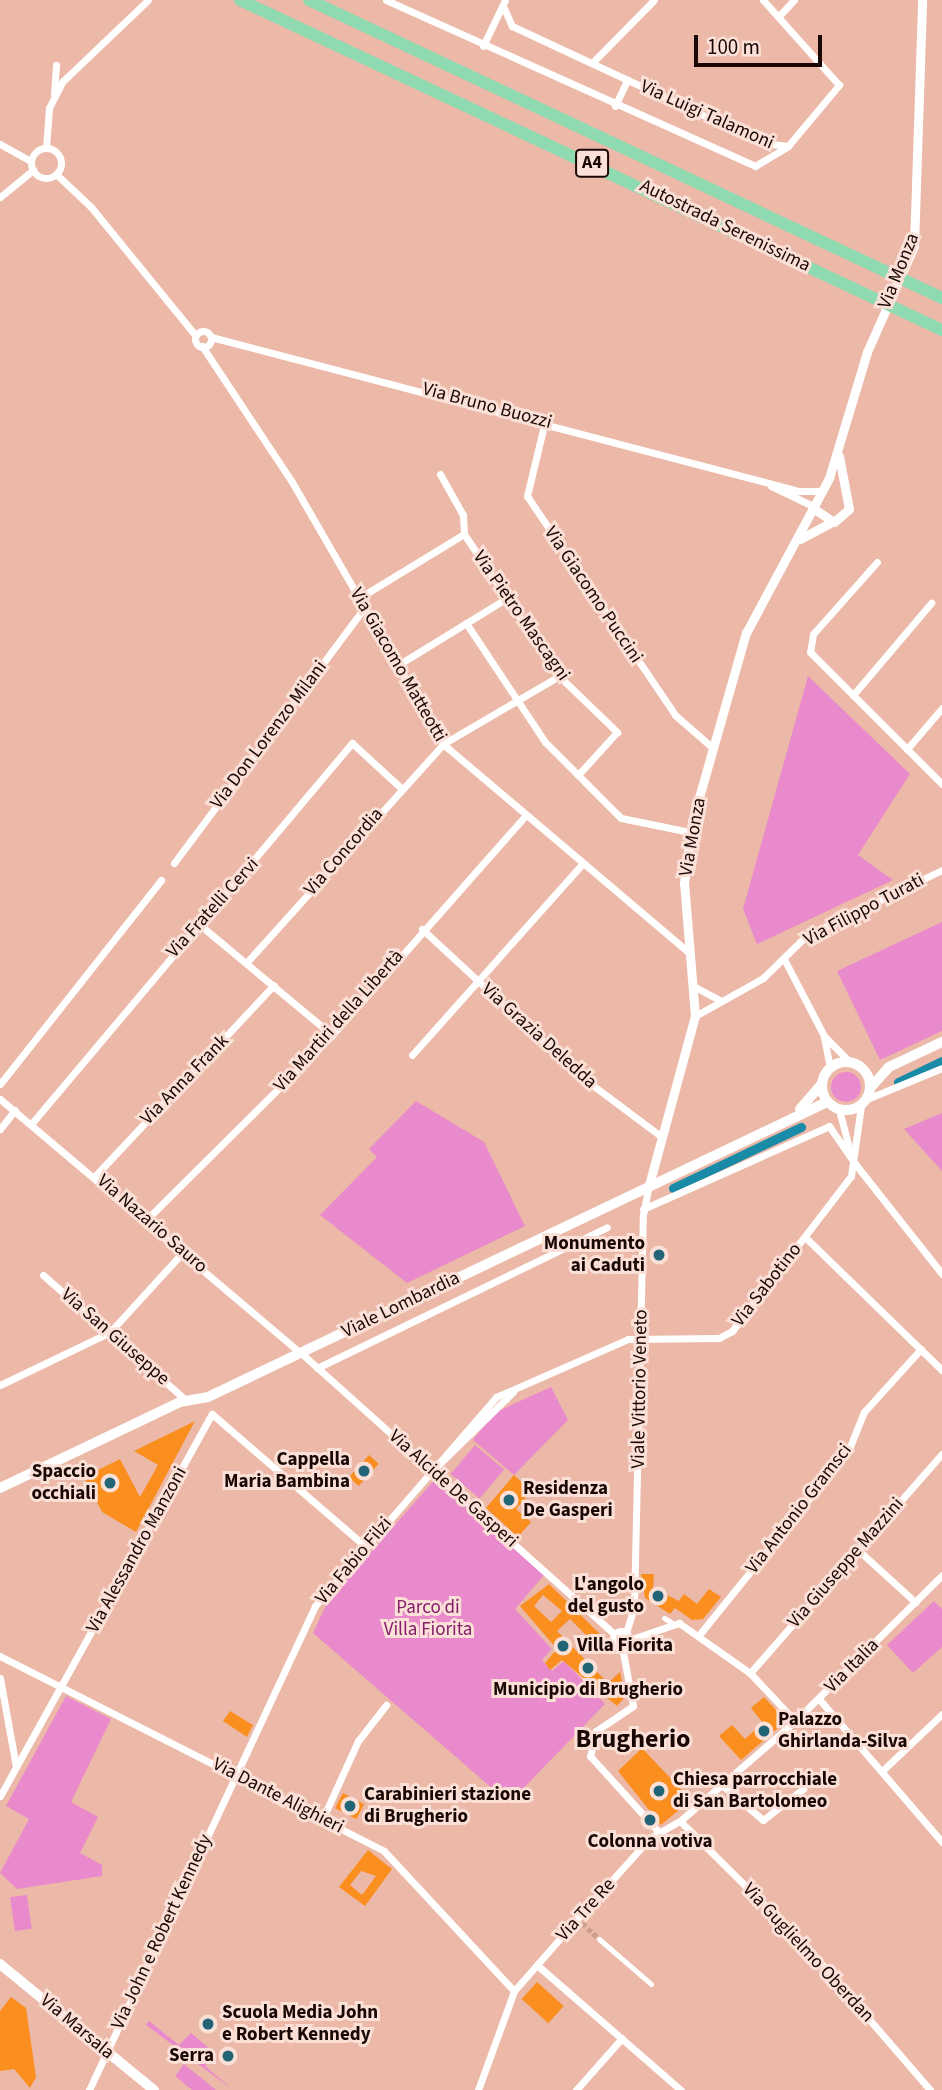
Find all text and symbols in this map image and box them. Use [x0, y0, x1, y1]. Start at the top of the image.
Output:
scale bar [697, 21, 825, 65]
text: 100 m [707, 32, 760, 62]
street label: Via Luigi Talamoni [637, 75, 777, 155]
road number: A4 [574, 148, 610, 178]
street label: Autostrada Serenissima [636, 175, 814, 277]
street label: Via Monza [874, 230, 924, 312]
street label: Via Bruno Buozzi [420, 378, 554, 434]
street label: Via Giacomo Puccini [539, 522, 647, 668]
street label: Via Pietro Mascagni [468, 547, 574, 685]
street label: Via Giacomo Matteotti [345, 584, 451, 746]
street label: Via Don Lorenzo Milani [206, 656, 332, 814]
street label: Via Monza [675, 796, 711, 878]
street label: Via Concordia [300, 803, 388, 901]
street label: Via Fratelli Cervi [162, 853, 264, 963]
street label: Via Filippo Turati [800, 869, 928, 951]
street label: Via Martiri della Libertà [269, 945, 409, 1097]
street label: Via Grazia Deledda [477, 978, 601, 1094]
street label: Via Anna Frank [136, 1030, 234, 1130]
street label: Via Nazario Sauro [92, 1170, 212, 1278]
place label: Monumento ai Caduti [544, 1233, 645, 1277]
street label: Via Sabotino [727, 1239, 807, 1331]
marker: Monumento ai Caduti [651, 1247, 667, 1263]
street label: Viale Lombardia [338, 1267, 464, 1343]
street label: Via San Giuseppe [56, 1284, 174, 1390]
street label: Viale Vittorio Veneto [627, 1309, 653, 1469]
street label: Via Alcide De Gasperi [384, 1425, 522, 1553]
street label: Via Antonio Gramsci [741, 1439, 857, 1579]
place label: Cappella Maria Bambina [224, 1449, 350, 1493]
place label: Spaccio occhiali [31, 1461, 96, 1505]
street label: Via Alessandro Manzoni [82, 1463, 192, 1637]
marker: Cappella Maria Bambina [356, 1463, 372, 1479]
marker: Spaccio occhiali [102, 1475, 118, 1491]
place label: Residenza De Gasperi [523, 1478, 613, 1522]
marker: Residenza De Gasperi [501, 1492, 517, 1508]
street label: Via Giuseppe Mazzini [783, 1493, 909, 1633]
street label: Via Fabio Filzi [311, 1513, 397, 1609]
place label: L'angolo del gusto [568, 1574, 644, 1618]
marker: L'angolo del gusto [650, 1588, 666, 1604]
park label: Parco di Villa Fiorita [384, 1597, 472, 1641]
street label: Via Italia [820, 1634, 884, 1698]
place label: Villa Fiorita [577, 1635, 673, 1657]
marker: Villa Fiorita [555, 1638, 571, 1654]
marker: Municipio di Brugherio [580, 1660, 596, 1676]
place label: Municipio di Brugherio [493, 1679, 683, 1701]
place label: Palazzo Ghirlanda-Silva [778, 1709, 908, 1753]
district label: Brugherio [576, 1723, 690, 1755]
marker: Palazzo Ghirlanda-Silva [756, 1723, 772, 1739]
street label: Via Dante Alighieri [209, 1753, 347, 1839]
place label: Chiesa parrocchiale di San Bartolomeo [673, 1769, 837, 1813]
marker: Chiesa parrocchiale di San Bartolomeo [651, 1783, 667, 1799]
place label: Carabinieri stazione di Brugherio [364, 1784, 531, 1828]
marker: Carabinieri stazione di Brugherio [342, 1798, 358, 1814]
marker: Colonna votiva [642, 1812, 658, 1828]
street label: Via John e Robert Kennedy [107, 1831, 217, 2033]
place label: Colonna votiva [587, 1831, 713, 1853]
street label: Via Tre Re [552, 1874, 620, 1946]
street label: Via Guglielmo Oberdan [737, 1878, 879, 2028]
street label: Via Marsala [35, 1989, 119, 2065]
place label: Scuola Media John e Robert Kennedy [222, 2002, 378, 2046]
marker: Scuola Media John e Robert Kennedy [200, 2016, 216, 2032]
place label: Serra [169, 2045, 214, 2067]
marker: Serra [220, 2048, 236, 2064]

